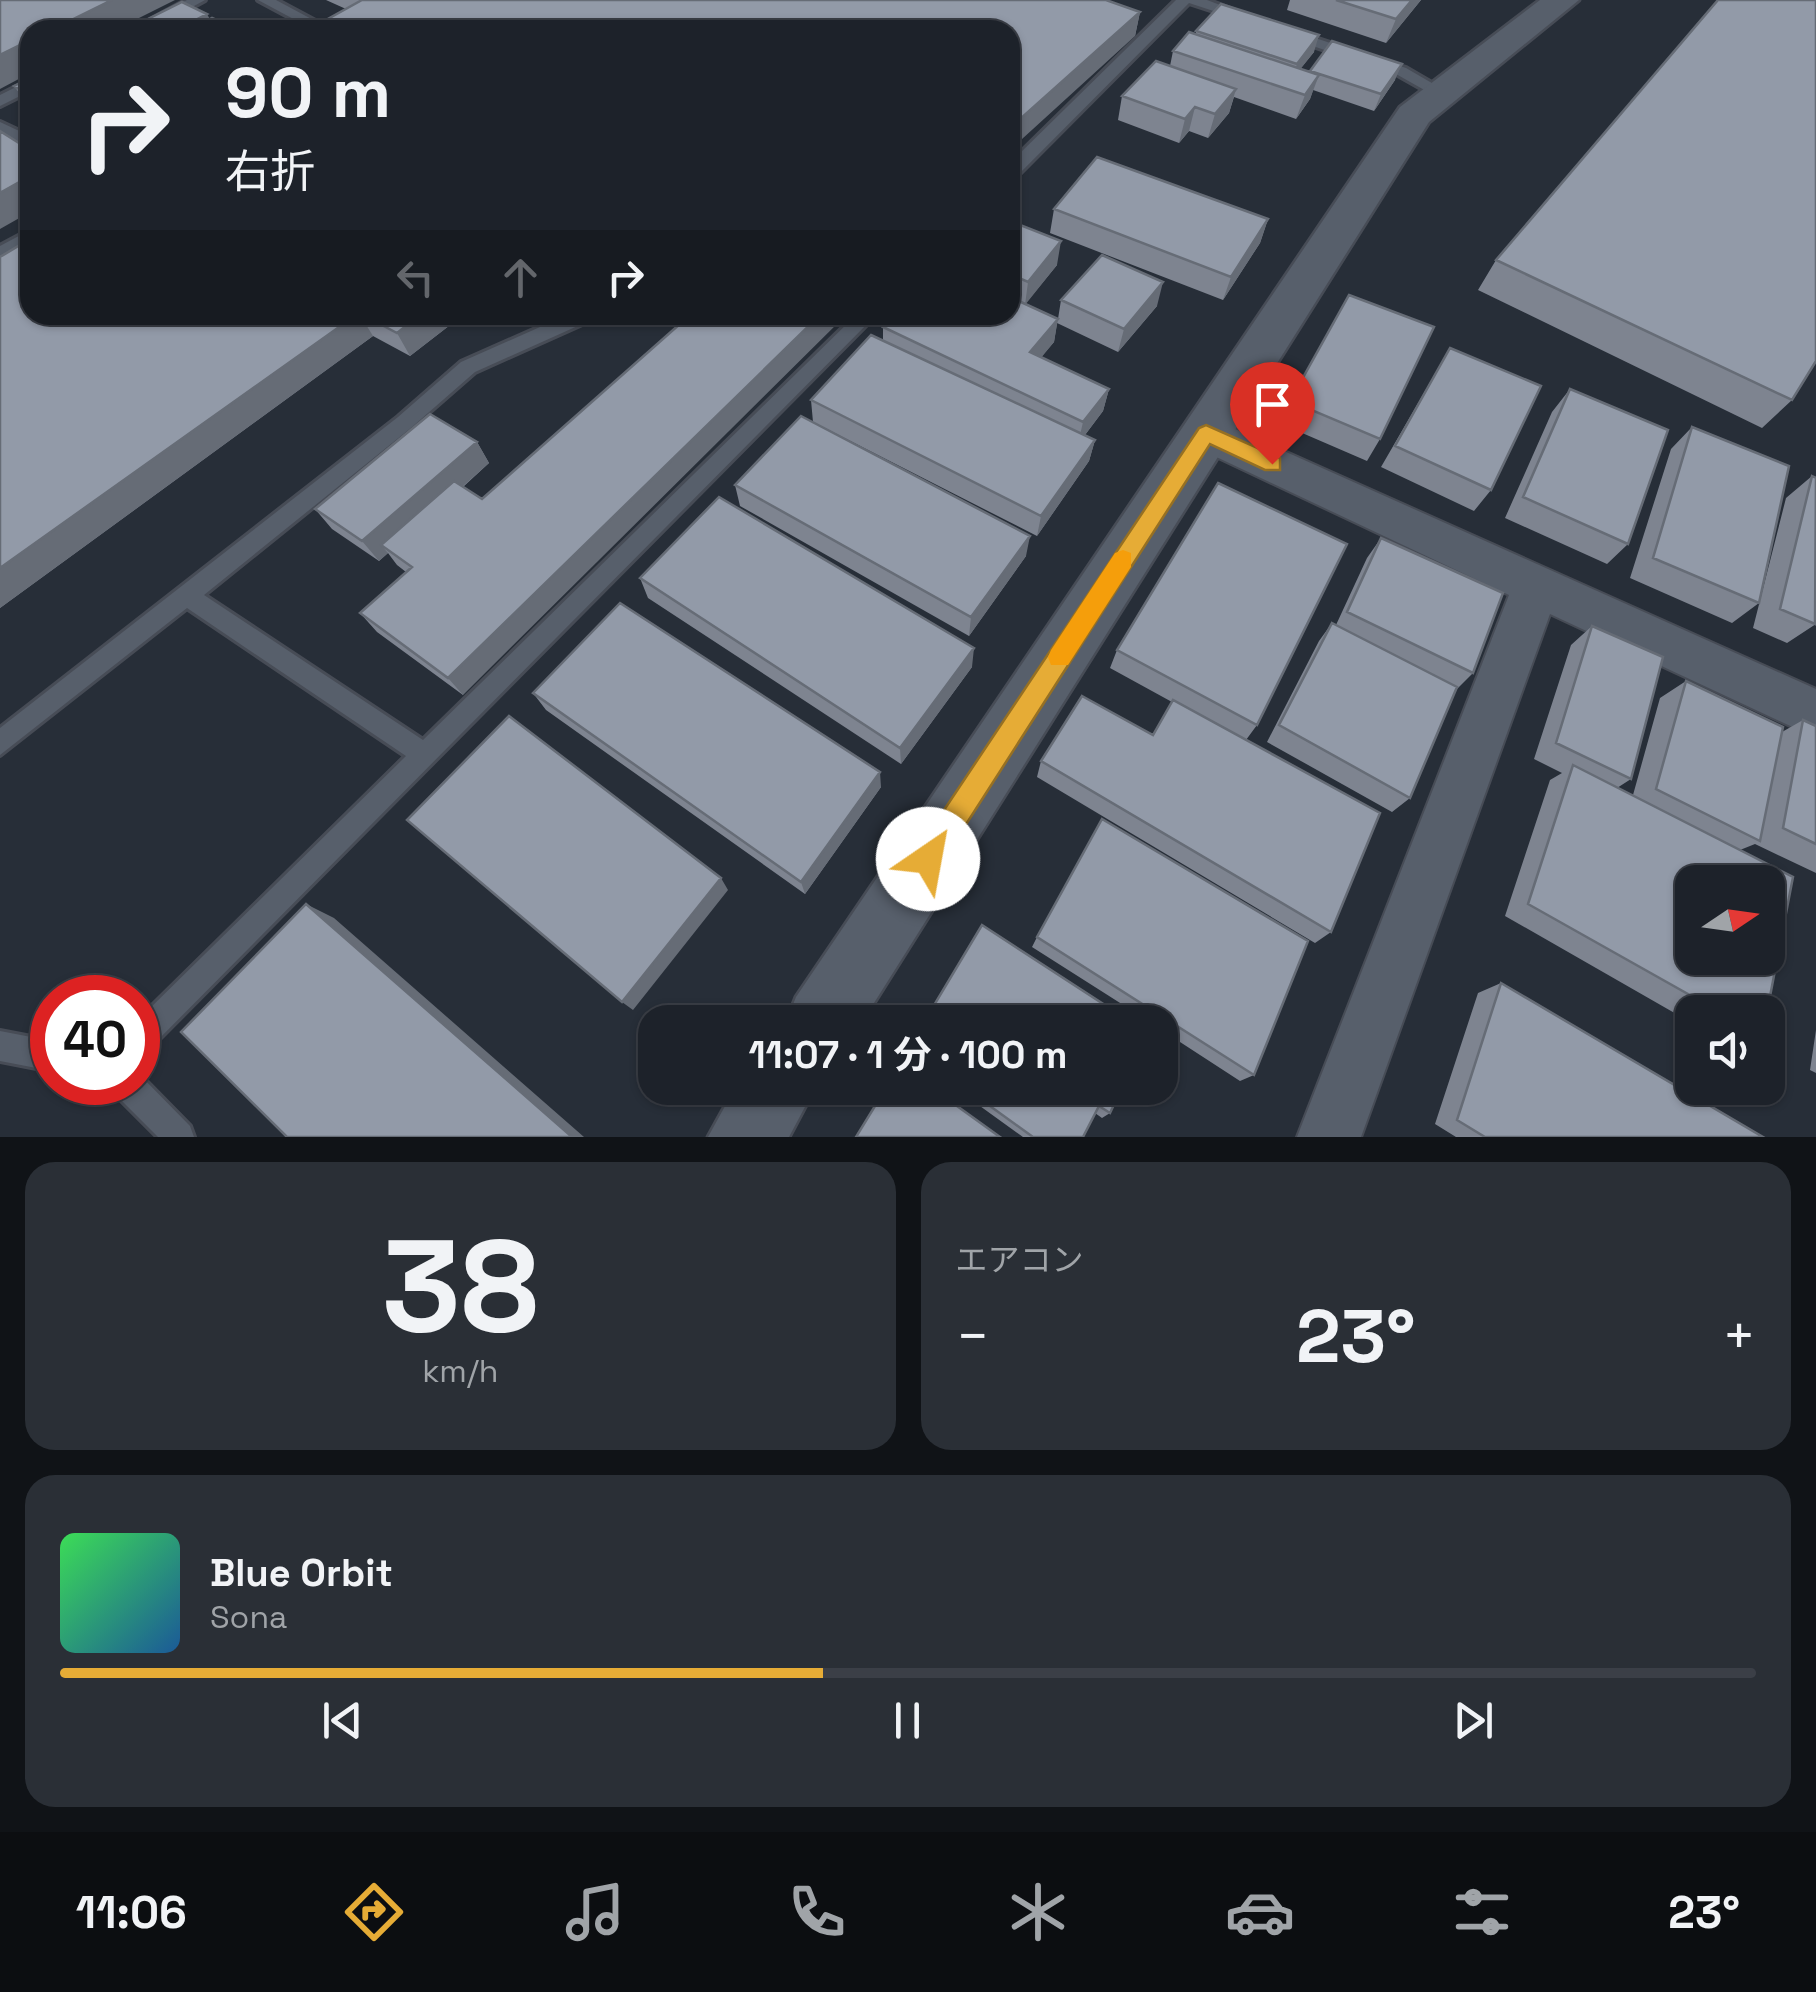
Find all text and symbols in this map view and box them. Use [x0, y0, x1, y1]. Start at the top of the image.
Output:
text: 90 m [225, 48, 391, 137]
icon: right [60, 60, 190, 190]
text: 右折 [225, 143, 315, 200]
icon: left [388, 250, 443, 305]
icon: ahead [493, 250, 548, 305]
icon: right [598, 250, 653, 305]
pin [1230, 362, 1315, 465]
icon: arrive [1245, 377, 1300, 432]
position arrow [876, 807, 980, 911]
north arrow [1675, 865, 1785, 975]
map controls [1675, 865, 1785, 1105]
speed limit sign: 40 [30, 975, 160, 1105]
button: sound [1675, 995, 1785, 1105]
text: 11:07 · 1 分 · 100 m [748, 1031, 1068, 1079]
text: 38 [382, 1203, 539, 1369]
text: エアコン [956, 1240, 1084, 1280]
text: 23° [1296, 1288, 1416, 1384]
text: − [956, 1301, 990, 1371]
text: + [1722, 1301, 1756, 1371]
text: km/h [422, 1351, 498, 1391]
text: Blue Orbit [210, 1549, 393, 1597]
text: Sona [210, 1597, 287, 1637]
icon: previous [315, 1693, 370, 1748]
icon: pause [880, 1693, 935, 1748]
icon: next [1446, 1693, 1501, 1748]
icon: directions [339, 1877, 409, 1947]
icon: music [560, 1877, 630, 1947]
icon: phone [782, 1877, 852, 1947]
icon: climate [1003, 1877, 1073, 1947]
icon: car [1225, 1877, 1295, 1947]
icon: filters [1447, 1877, 1517, 1947]
text: 11:06 [76, 1884, 187, 1941]
text: 23° [1668, 1884, 1740, 1941]

